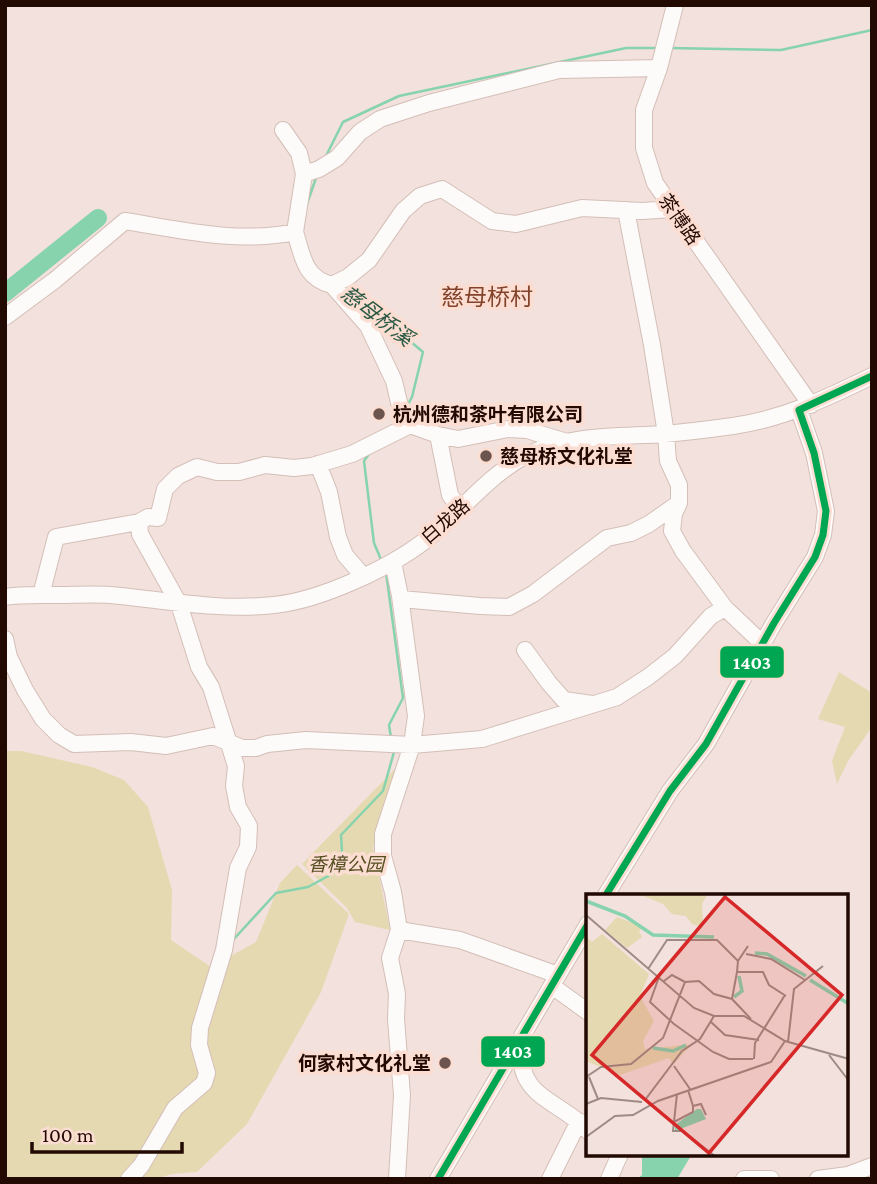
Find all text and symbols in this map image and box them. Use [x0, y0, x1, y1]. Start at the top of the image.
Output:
street label: 茶博路 [655, 190, 705, 249]
water label: 慈母桥溪 [336, 281, 419, 352]
district label: 慈母桥村 [441, 284, 533, 310]
place label: 杭州德和茶叶有限公司 [393, 404, 583, 425]
marker: 杭州德和茶叶有限公司 [371, 406, 387, 422]
place label: 慈母桥文化礼堂 [500, 446, 633, 467]
marker: 慈母桥文化礼堂 [478, 448, 494, 464]
street label: 白龙路 [417, 495, 474, 548]
line badge: 1403 [719, 645, 785, 679]
text: 1403 [733, 652, 771, 673]
park label: 香樟公园 [308, 854, 387, 875]
inset map [586, 894, 849, 1156]
line badge: 1403 [480, 1035, 546, 1068]
text: 1403 [494, 1041, 532, 1062]
place label: 何家村文化礼堂 [298, 1053, 431, 1074]
marker: 何家村文化礼堂 [437, 1055, 453, 1071]
scale bar [32, 1110, 182, 1154]
text: 100 m [42, 1123, 94, 1147]

